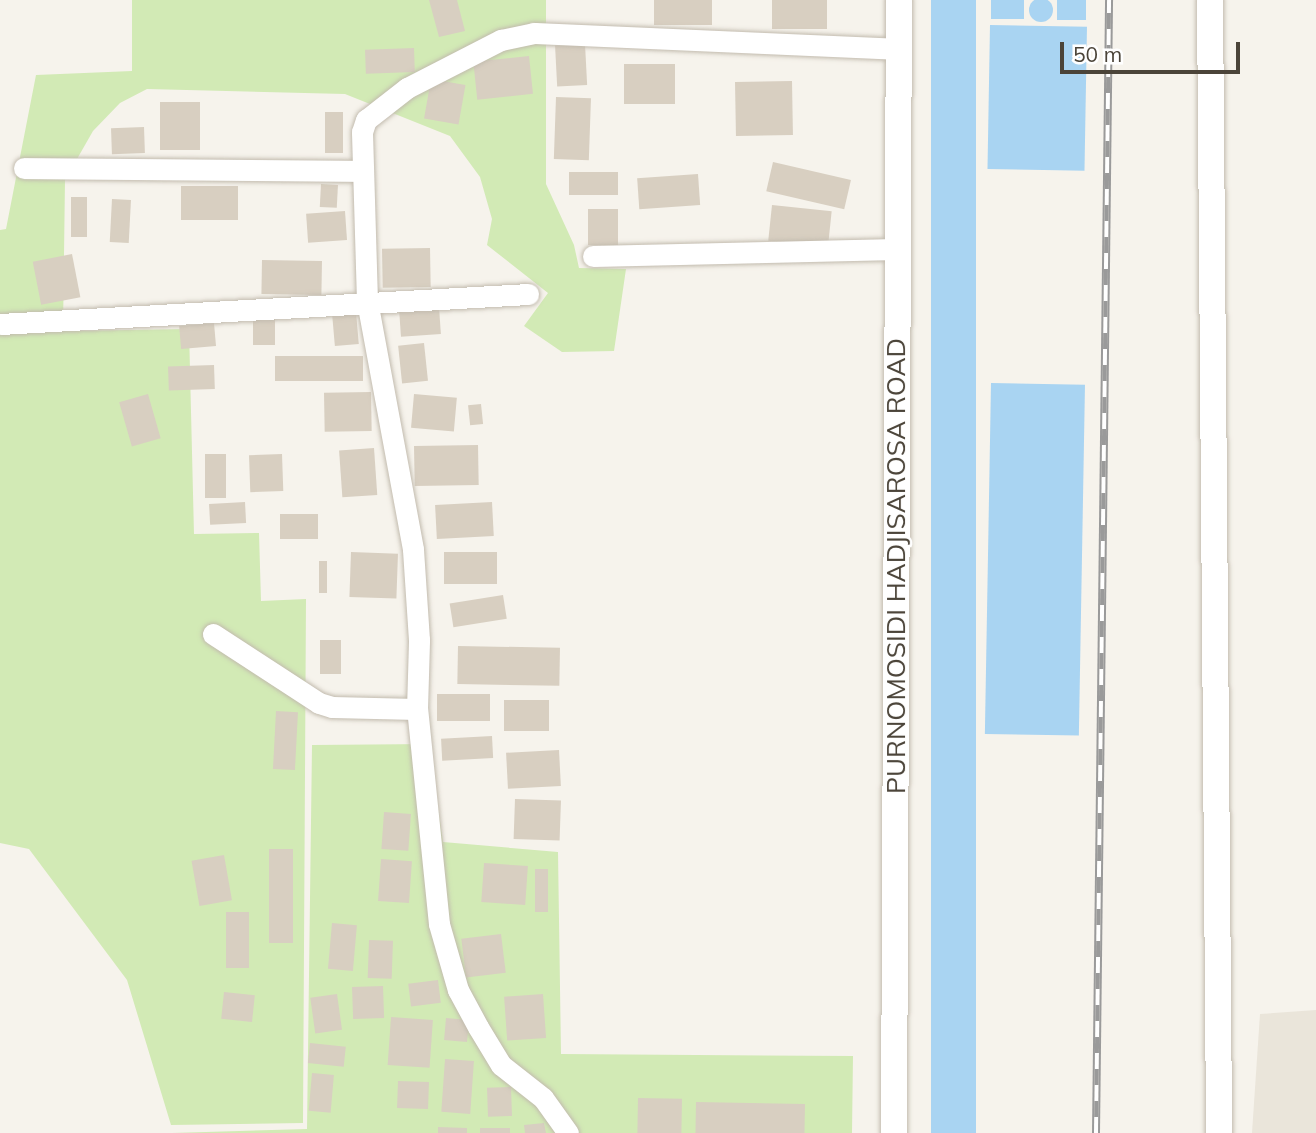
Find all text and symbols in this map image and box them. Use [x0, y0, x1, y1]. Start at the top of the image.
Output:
scale bar [1064, 28, 1244, 72]
text: 50 m [1073, 41, 1122, 67]
street label: PURNOMOSIDI HADJISAROSA ROAD [880, 338, 912, 794]

